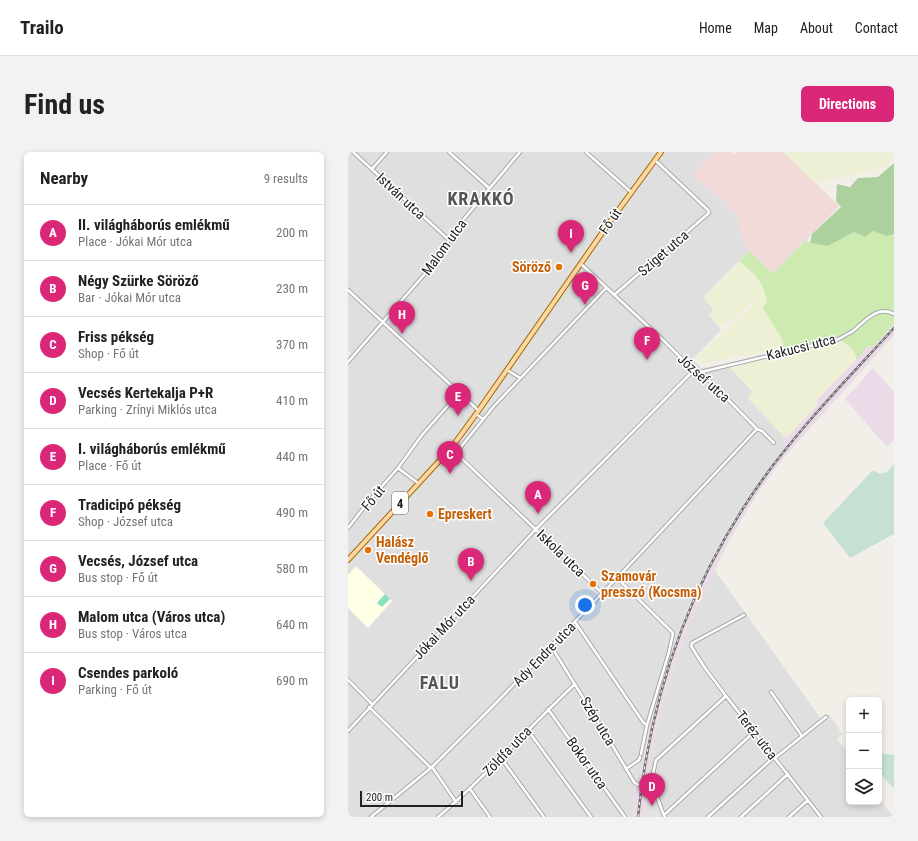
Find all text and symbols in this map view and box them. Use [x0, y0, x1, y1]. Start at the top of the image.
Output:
text: Trailo [20, 16, 64, 39]
text: Home [699, 20, 732, 36]
text: Map [754, 20, 778, 36]
text: About [800, 20, 833, 36]
text: Contact [855, 20, 898, 36]
button: Directions [801, 86, 894, 122]
text: Find us [24, 88, 105, 121]
text: Nearby [40, 168, 88, 188]
street label: István utca [373, 169, 429, 223]
text: 9 results [264, 171, 308, 186]
district label: KRAKKÓ [447, 188, 515, 209]
street label: Fő út [595, 205, 625, 237]
text: II. világháborús emlékmű [78, 216, 230, 234]
street label: Malom utca [418, 216, 470, 278]
pin: I [558, 220, 584, 253]
text: A [49, 225, 57, 240]
text: 200 m [276, 225, 308, 240]
street label: Sziget utca [635, 227, 691, 279]
text: Place · Jókai Mór utca [78, 234, 192, 249]
place label: Söröző [512, 259, 551, 275]
marker: Söröző [554, 262, 564, 272]
text: Négy Szürke Söröző [78, 272, 199, 290]
pin: G [572, 272, 598, 305]
text: B [49, 281, 57, 296]
text: 230 m [276, 281, 308, 296]
text: Bar · Jókai Mór utca [78, 290, 181, 305]
pin: H [389, 301, 415, 334]
pin: F [634, 327, 660, 360]
text: Friss pékség [78, 328, 154, 346]
street label: Kakucsi utca [765, 331, 837, 363]
text: C [49, 337, 57, 352]
text: 370 m [276, 337, 308, 352]
text: Shop · Fő út [78, 346, 139, 361]
street label: József utca [675, 350, 733, 406]
pin: E [445, 383, 471, 416]
text: Vecsés Kertekalja P+R [78, 384, 213, 402]
text: D [49, 393, 57, 408]
text: 410 m [276, 393, 308, 408]
text: Parking · Zrínyi Miklós utca [78, 402, 217, 417]
text: I. világháborús emlékmű [78, 440, 226, 458]
pin: C [437, 441, 463, 474]
text: E [50, 449, 56, 464]
text: 440 m [276, 449, 308, 464]
text: Place · Fő út [78, 458, 141, 473]
pin: A [525, 481, 551, 514]
street label: Fő út [358, 482, 388, 514]
road number: 4 [392, 492, 408, 514]
text: Tradicipó pékség [78, 496, 181, 514]
text: F [50, 505, 56, 520]
text: 490 m [276, 505, 308, 520]
place label: Epreskert [438, 506, 492, 522]
marker: Epreskert [425, 509, 435, 519]
text: Shop · József utca [78, 514, 173, 529]
street label: Iskola utca [534, 526, 588, 580]
place label: Halász Vendéglő [376, 534, 429, 566]
marker: Halász Vendéglő [363, 545, 373, 555]
pin: B [458, 548, 484, 581]
text: Vecsés, József utca [78, 552, 198, 570]
text: G [49, 561, 57, 576]
text: 580 m [276, 561, 308, 576]
place label: Szamovár presszó (Kocsma) [601, 568, 702, 601]
text: Bus stop · Fő út [78, 570, 158, 585]
marker: Szamovár presszó (Kocsma) [588, 579, 598, 589]
street label: Jókai Mór utca [410, 591, 478, 663]
your location [575, 595, 595, 615]
text: Malom utca (Város utca) [78, 608, 225, 626]
text: H [49, 617, 57, 632]
text: 640 m [276, 617, 308, 632]
street label: Ady Endre utca [510, 619, 578, 689]
text: Bus stop · Város utca [78, 626, 187, 641]
text: Csendes parkoló [78, 664, 178, 682]
district label: FALU [420, 672, 460, 693]
text: I [51, 673, 55, 688]
text: 690 m [276, 673, 308, 688]
text: Parking · Fő út [78, 682, 152, 697]
street label: Szép utca [577, 694, 619, 748]
map controls [846, 697, 882, 805]
button: + [846, 697, 882, 733]
street label: Teréz utca [733, 707, 781, 763]
street label: Zöldfa utca [479, 723, 535, 779]
button: − [846, 733, 882, 769]
street label: Bokor utca [563, 734, 611, 792]
button: layers [846, 769, 882, 805]
pin: D [639, 773, 665, 806]
scale bar [360, 789, 463, 808]
text: 200 m [366, 791, 393, 804]

